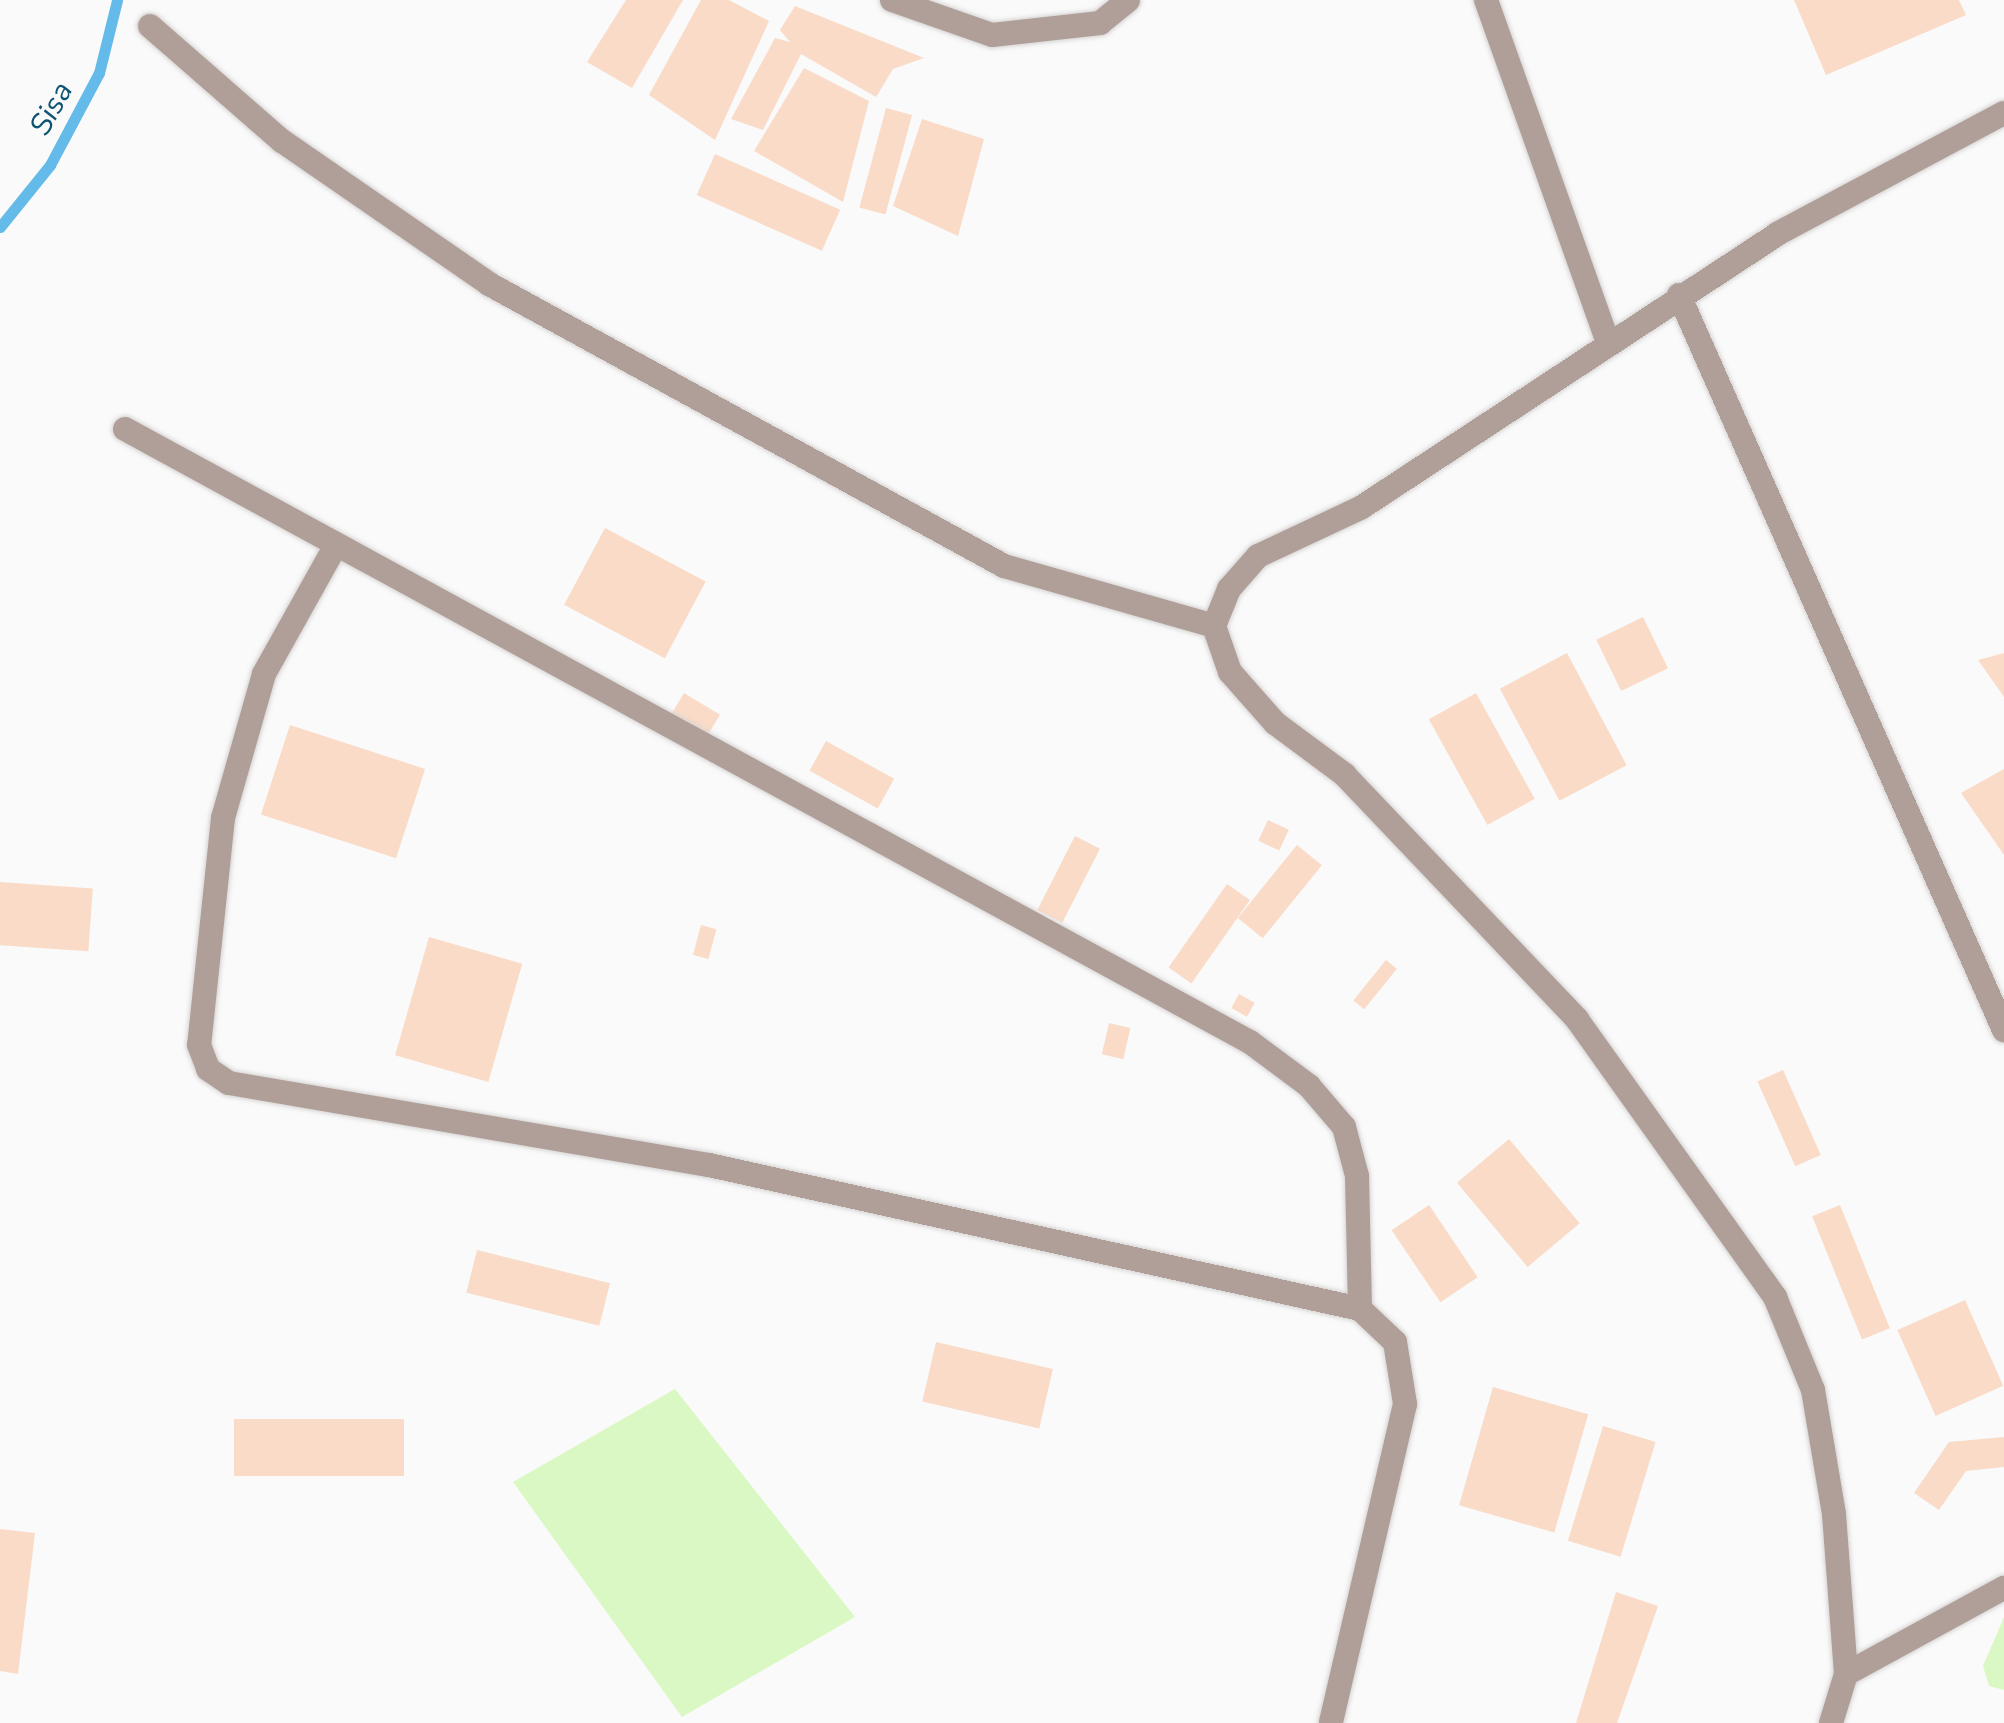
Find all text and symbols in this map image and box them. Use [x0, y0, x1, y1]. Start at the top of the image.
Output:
water label: Sisa [23, 76, 81, 142]

